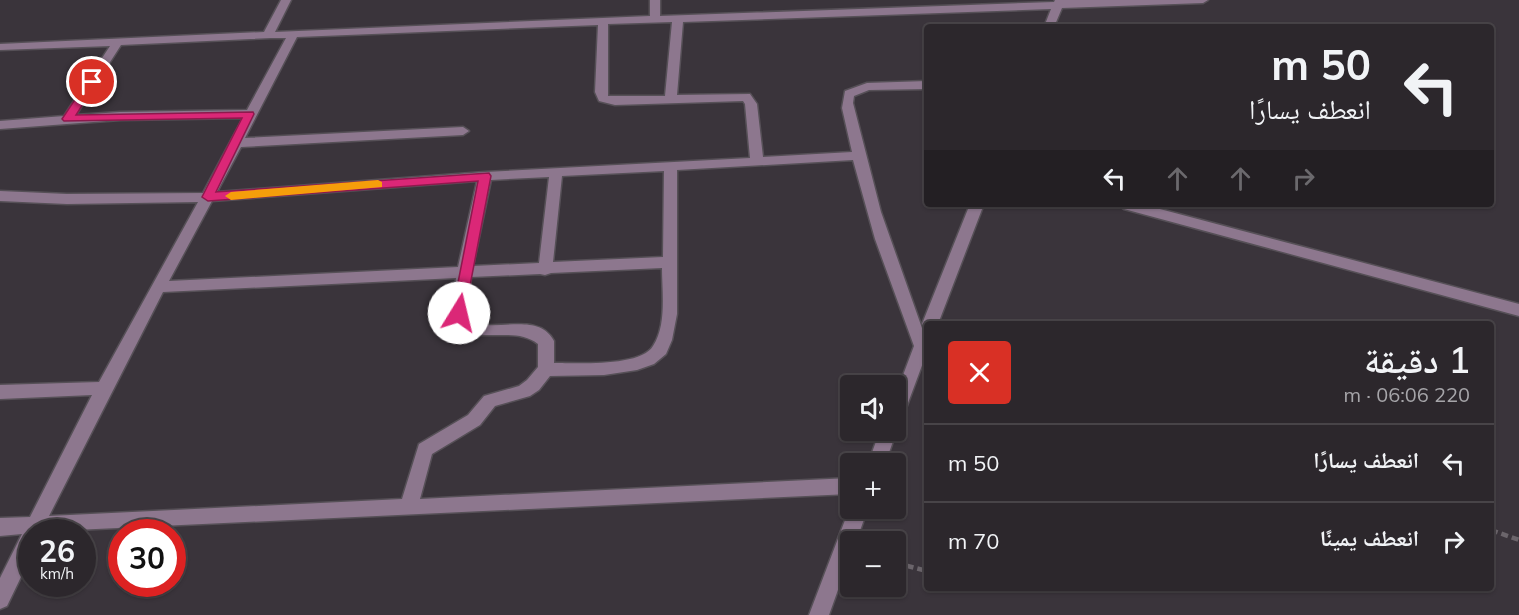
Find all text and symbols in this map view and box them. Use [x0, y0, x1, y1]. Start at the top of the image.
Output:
text: 50 m [1271, 38, 1371, 91]
icon: left [1392, 48, 1470, 126]
pin [66, 56, 117, 107]
icon: arrive [75, 65, 108, 98]
text: انعطف يسارًا [1249, 92, 1371, 126]
icon: left [1098, 162, 1131, 195]
icon: ahead [1161, 162, 1194, 195]
icon: ahead [1224, 162, 1257, 195]
icon: right [1287, 162, 1320, 195]
position arrow [427, 281, 491, 345]
text: 1 دقيقة [1364, 337, 1470, 382]
button: close [948, 341, 1011, 404]
map controls [840, 375, 906, 597]
button: sound [840, 375, 906, 441]
text: 220 m · 06:06 [1344, 382, 1470, 407]
text: انعطف يسارًا [1313, 446, 1419, 474]
icon: left [1437, 447, 1470, 480]
text: 50 m [948, 449, 999, 477]
button: + [840, 453, 906, 519]
speed limit sign: 30 [108, 519, 186, 597]
text: انعطف يمينًا [1320, 524, 1419, 552]
icon: right [1437, 525, 1470, 558]
text: 70 m [948, 527, 999, 555]
button: − [840, 531, 906, 597]
text: 26 [39, 532, 75, 570]
text: km/h [40, 564, 74, 583]

